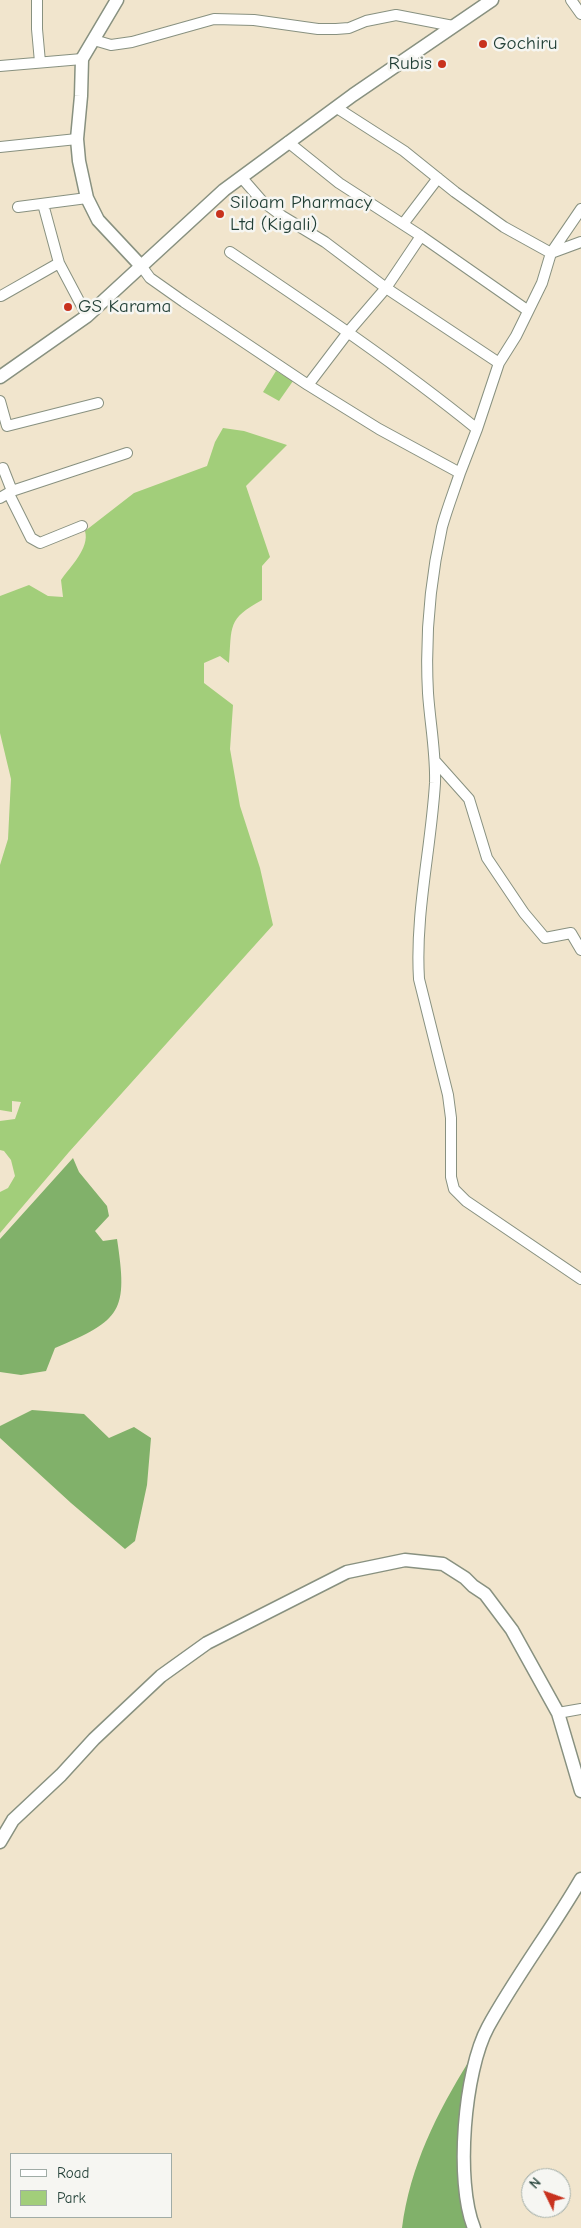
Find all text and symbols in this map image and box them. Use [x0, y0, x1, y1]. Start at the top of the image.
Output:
place label: Gochiru [493, 33, 558, 55]
marker: Gochiru [477, 38, 489, 50]
place label: Rubis [389, 53, 432, 75]
marker: Rubis [436, 58, 448, 70]
place label: Siloam Pharmacy Ltd (Kigali) [230, 192, 372, 236]
marker: Siloam Pharmacy Ltd (Kigali) [214, 208, 226, 220]
place label: GS Karama [78, 296, 171, 318]
marker: GS Karama [62, 301, 74, 313]
legend [10, 2153, 172, 2218]
text: Road [57, 2164, 89, 2182]
north arrow [521, 2168, 571, 2218]
text: N [526, 2174, 545, 2192]
text: Park [57, 2189, 86, 2207]

